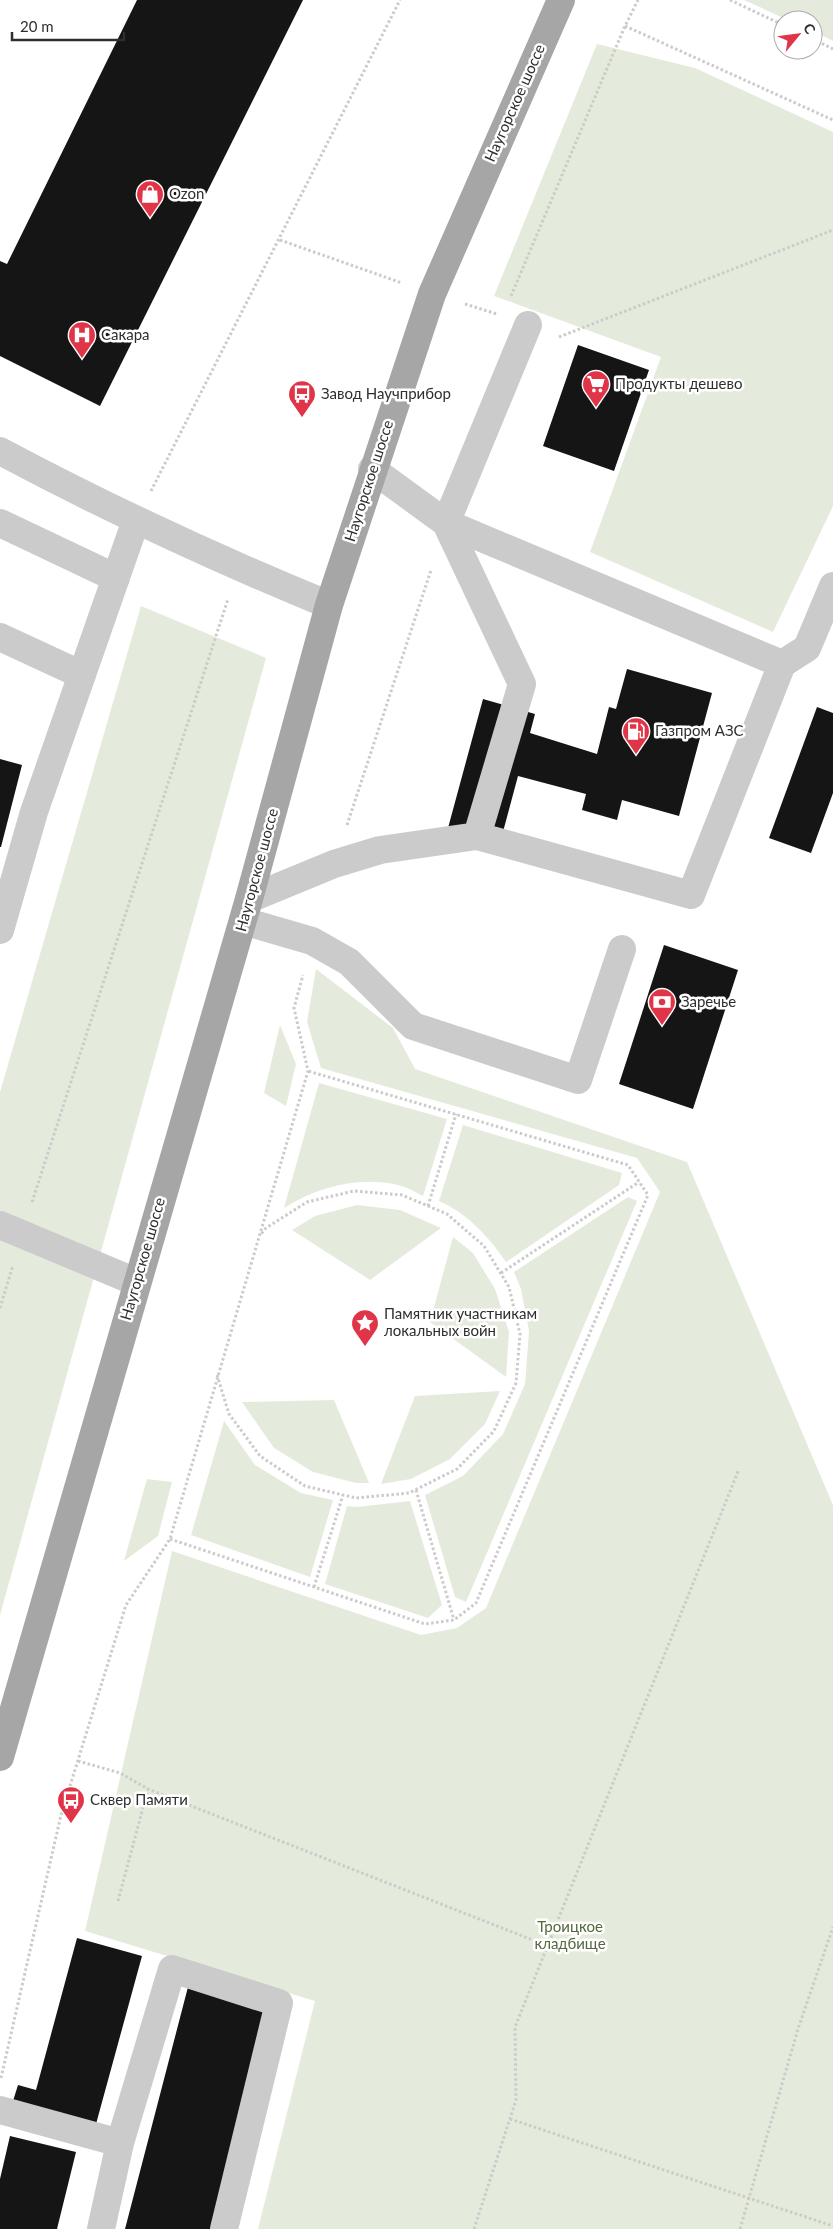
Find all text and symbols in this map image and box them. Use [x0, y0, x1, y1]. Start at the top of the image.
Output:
scale bar [12, 10, 125, 42]
north arrow [773, 10, 823, 60]
text: 20 m [20, 17, 54, 35]
text: С [800, 20, 820, 37]
street label: Наугорское шоссе [480, 41, 548, 164]
shop icon: Ozon [135, 179, 165, 218]
place label: Ozon [169, 184, 204, 202]
hospital icon: Сакара [67, 320, 97, 359]
place label: Сакара [101, 325, 150, 343]
supermarket icon: Продукты дешево [581, 369, 611, 408]
place label: Продукты дешево [615, 374, 742, 392]
bus stop icon: Завод Научприбор [287, 379, 317, 418]
place label: Завод Научприбор [321, 384, 451, 402]
street label: Наугорское шоссе [340, 418, 396, 544]
fuel station icon: Газпром АЗС [621, 716, 651, 755]
place label: Газпром АЗС [655, 721, 744, 739]
street label: Наугорское шоссе [231, 806, 281, 933]
bank icon: Заречье [647, 987, 677, 1026]
place label: Заречье [681, 992, 736, 1010]
street label: Наугорское шоссе [116, 1195, 168, 1322]
place label: Памятник участникам локальных войн [384, 1304, 537, 1339]
place icon: Памятник участникам локальных войн [350, 1308, 380, 1347]
bus stop icon: Сквер Памяти [56, 1785, 86, 1824]
place label: Сквер Памяти [90, 1790, 188, 1808]
park label: Троицкое кладбище [534, 1917, 606, 1952]

